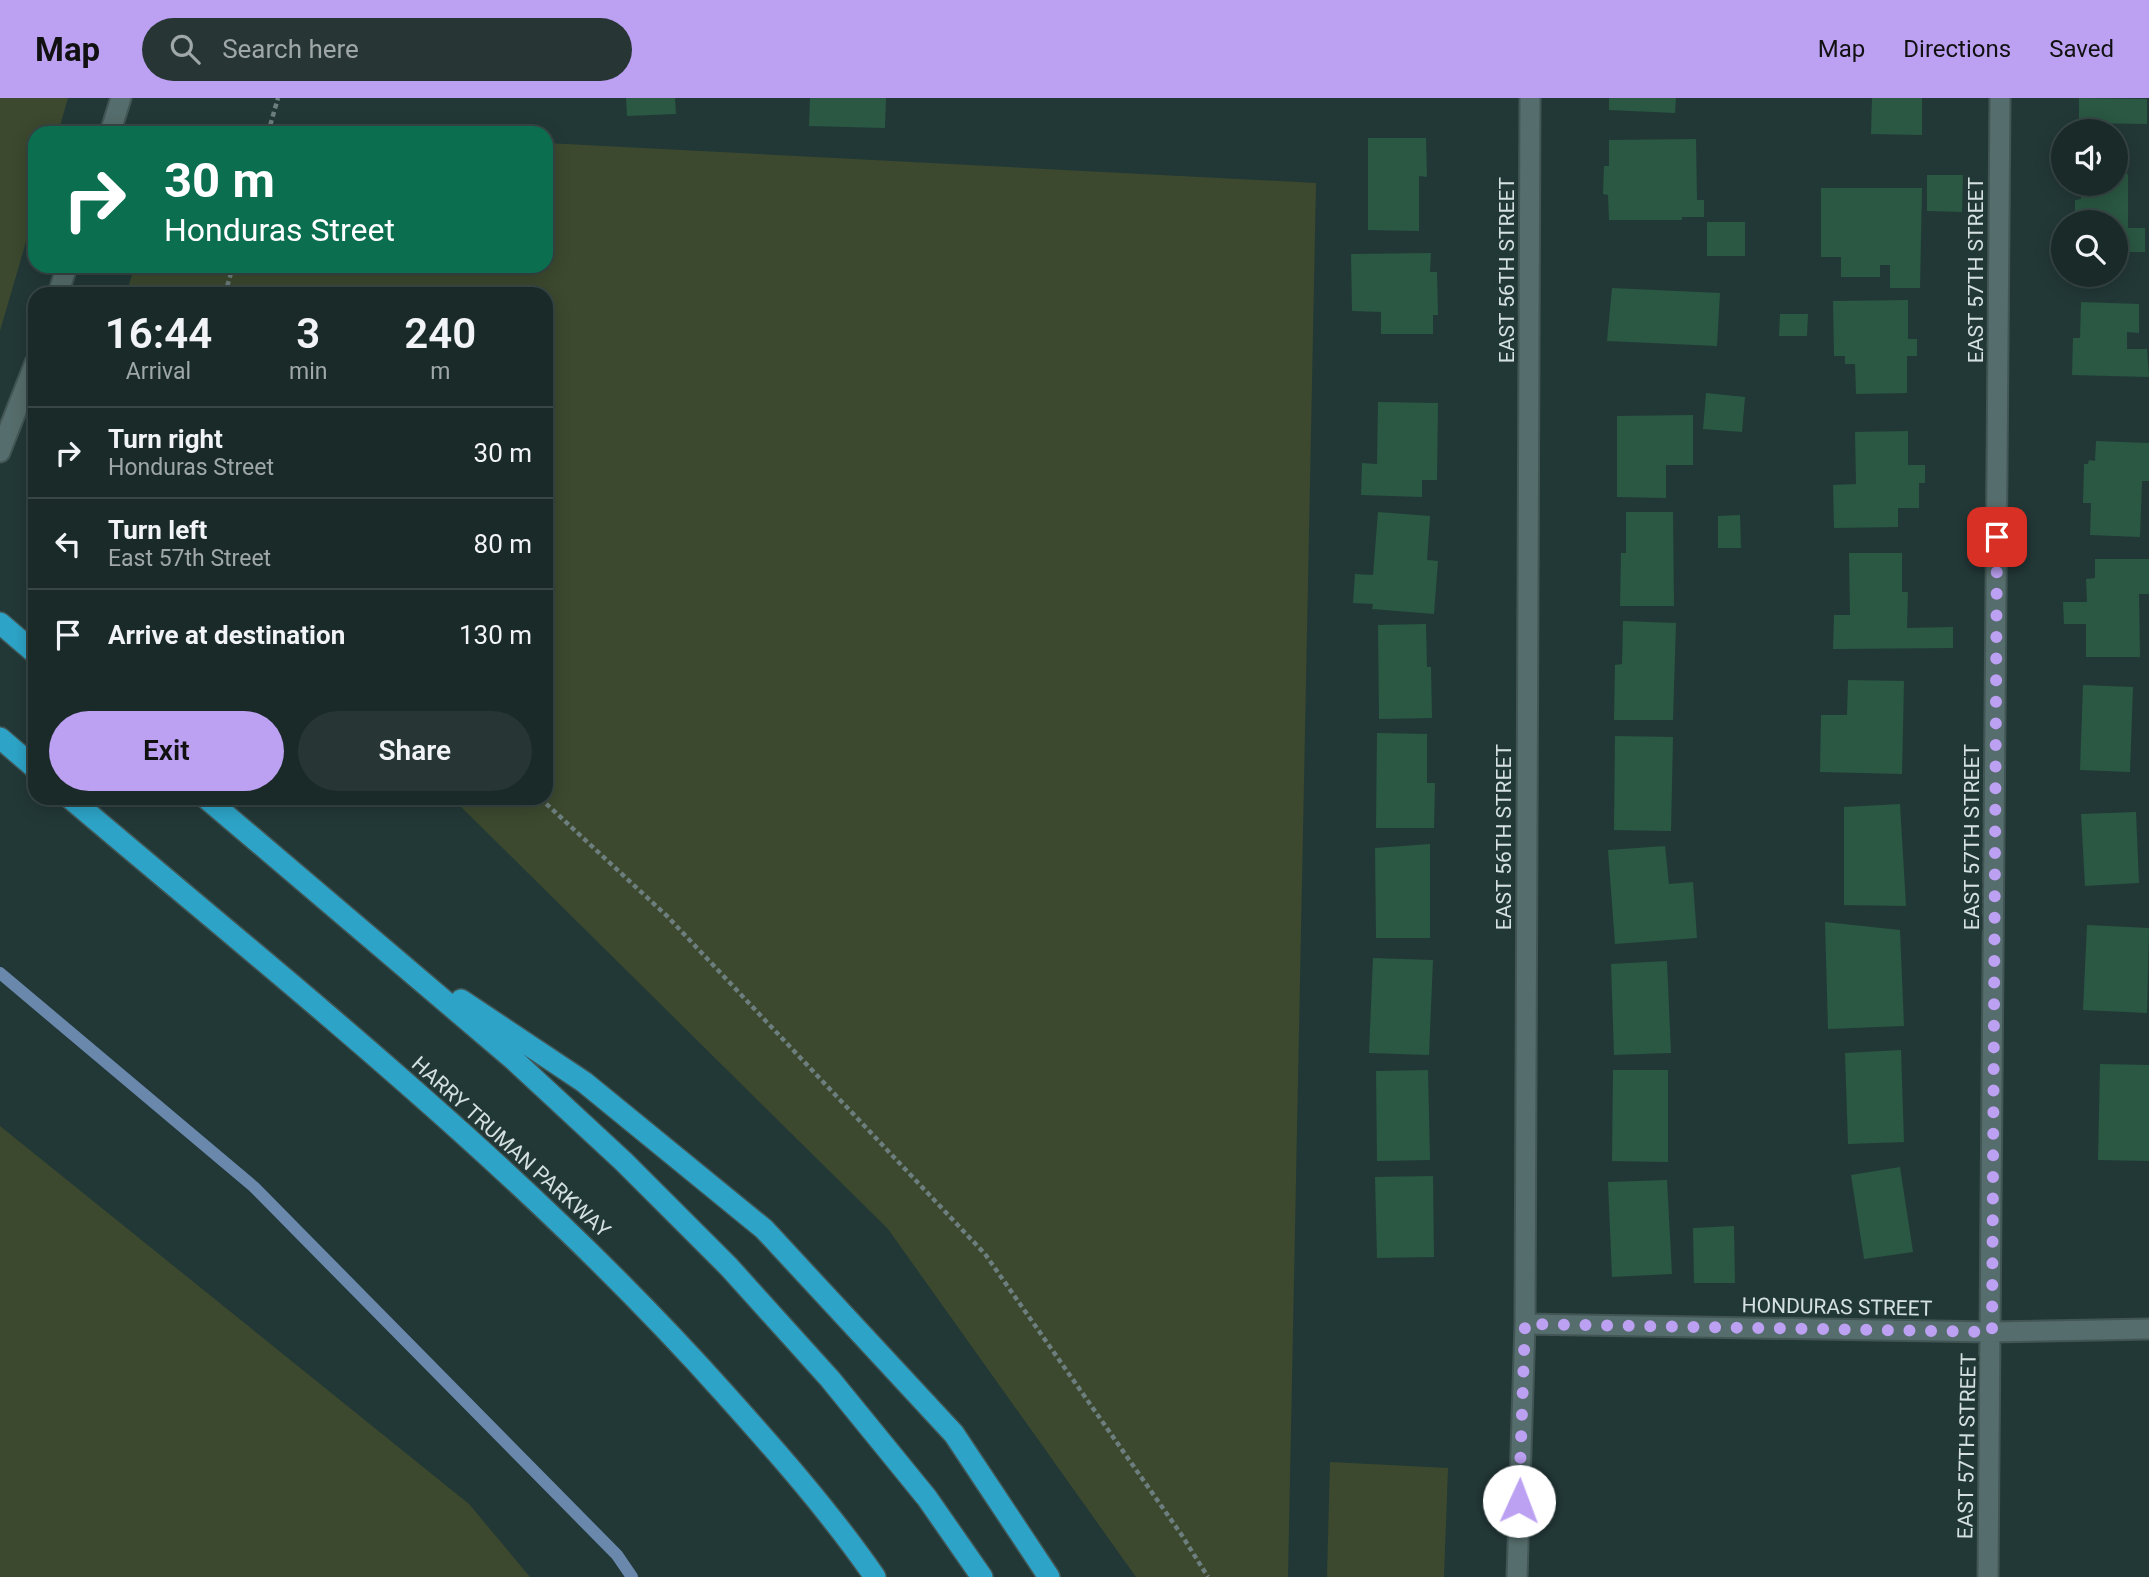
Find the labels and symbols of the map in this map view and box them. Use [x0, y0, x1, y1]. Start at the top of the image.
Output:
street label: EAST 56TH STREET [1495, 176, 1519, 363]
street label: EAST 57TH STREET [1964, 176, 1988, 363]
pin [1967, 507, 2027, 567]
street label: EAST 56TH STREET [1492, 743, 1516, 930]
street label: EAST 57TH STREET [1960, 743, 1984, 930]
street label: HARRY TRUMAN PARKWAY [407, 1052, 615, 1243]
street label: HONDURAS STREET [1741, 1293, 1933, 1321]
street label: EAST 57TH STREET [1953, 1352, 1981, 1539]
position arrow [1482, 1464, 1556, 1538]

